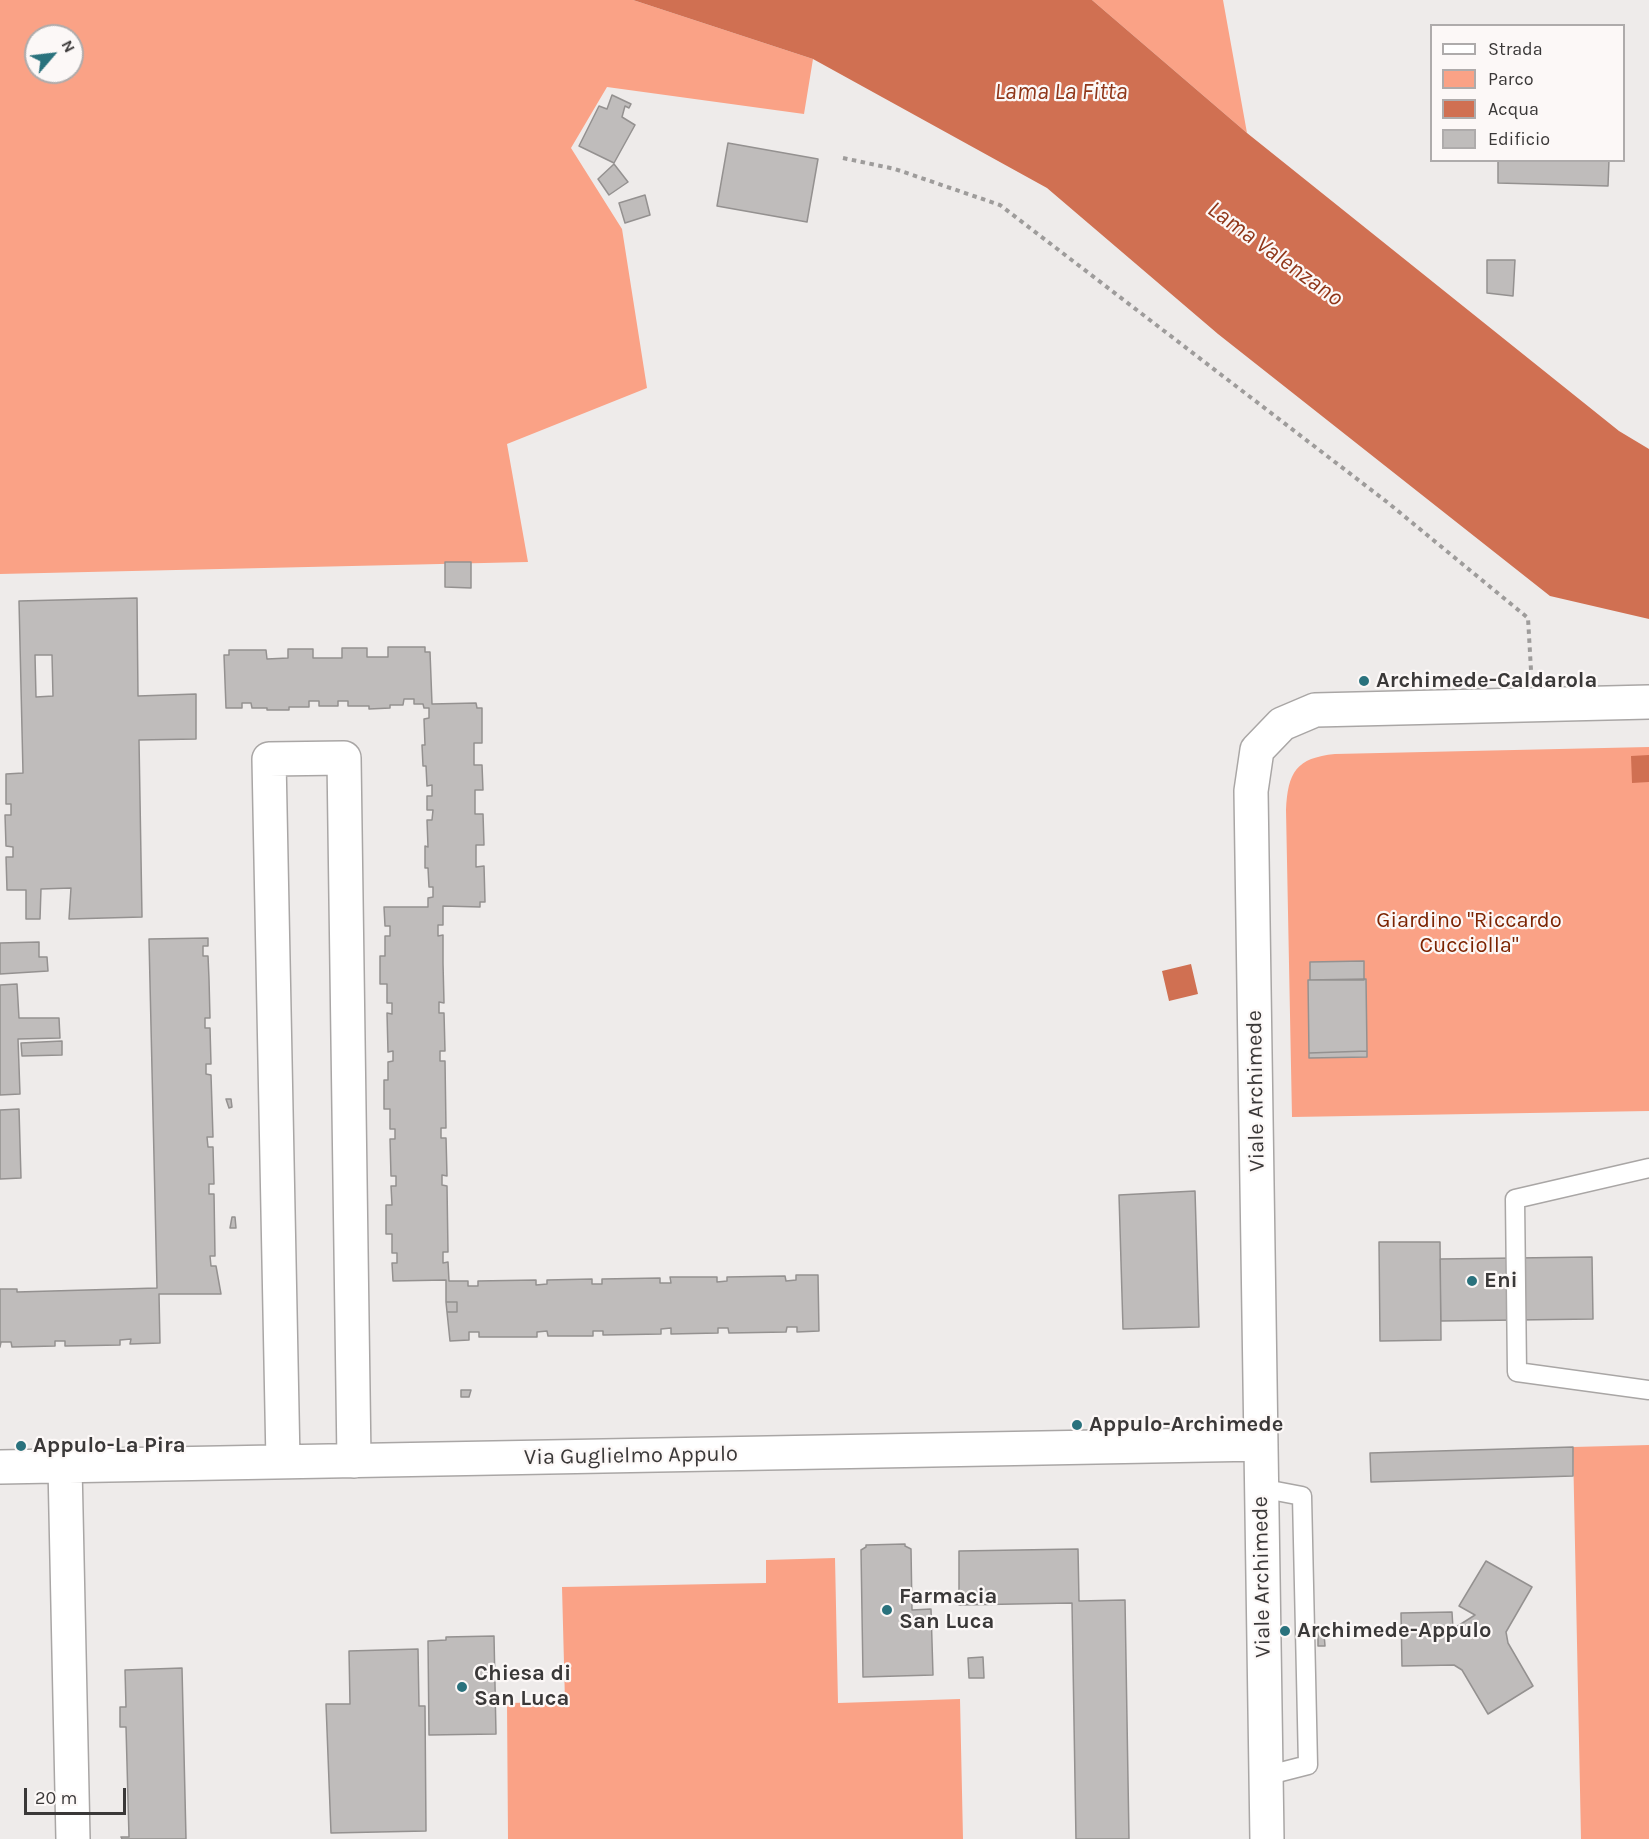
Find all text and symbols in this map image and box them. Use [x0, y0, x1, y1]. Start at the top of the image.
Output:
north arrow [24, 24, 84, 84]
legend [1430, 24, 1625, 162]
text: N [57, 37, 80, 56]
text: Strada [1488, 38, 1543, 60]
text: Parco [1488, 68, 1534, 90]
water label: Lama La Fitta [994, 78, 1128, 106]
text: Acqua [1488, 98, 1539, 120]
text: Edificio [1488, 128, 1550, 150]
water label: Lama Valenzano [1202, 195, 1348, 313]
place label: Archimede-Caldarola [1376, 668, 1597, 694]
marker: Archimede-Caldarola [1357, 674, 1371, 688]
park label: Giardino "Riccardo Cucciolla" [1376, 908, 1562, 960]
street label: Viale Archimede [1241, 1010, 1271, 1172]
place label: Eni [1484, 1268, 1518, 1294]
marker: Eni [1465, 1274, 1479, 1288]
place label: Appulo-Archimede [1089, 1412, 1283, 1438]
marker: Appulo-Archimede [1070, 1418, 1084, 1432]
place label: Appulo-La Pira [33, 1433, 186, 1459]
marker: Appulo-La Pira [14, 1439, 28, 1453]
street label: Via Guglielmo Appulo [524, 1441, 738, 1471]
street label: Viale Archimede [1247, 1496, 1277, 1658]
place label: Farmacia San Luca [899, 1584, 997, 1636]
marker: Farmacia San Luca [880, 1603, 894, 1617]
place label: Archimede-Appulo [1297, 1618, 1491, 1644]
marker: Archimede-Appulo [1278, 1624, 1292, 1638]
place label: Chiesa di San Luca [474, 1661, 571, 1712]
marker: Chiesa di San Luca [455, 1680, 469, 1694]
scale bar [27, 1776, 129, 1814]
text: 20 m [35, 1787, 77, 1809]

